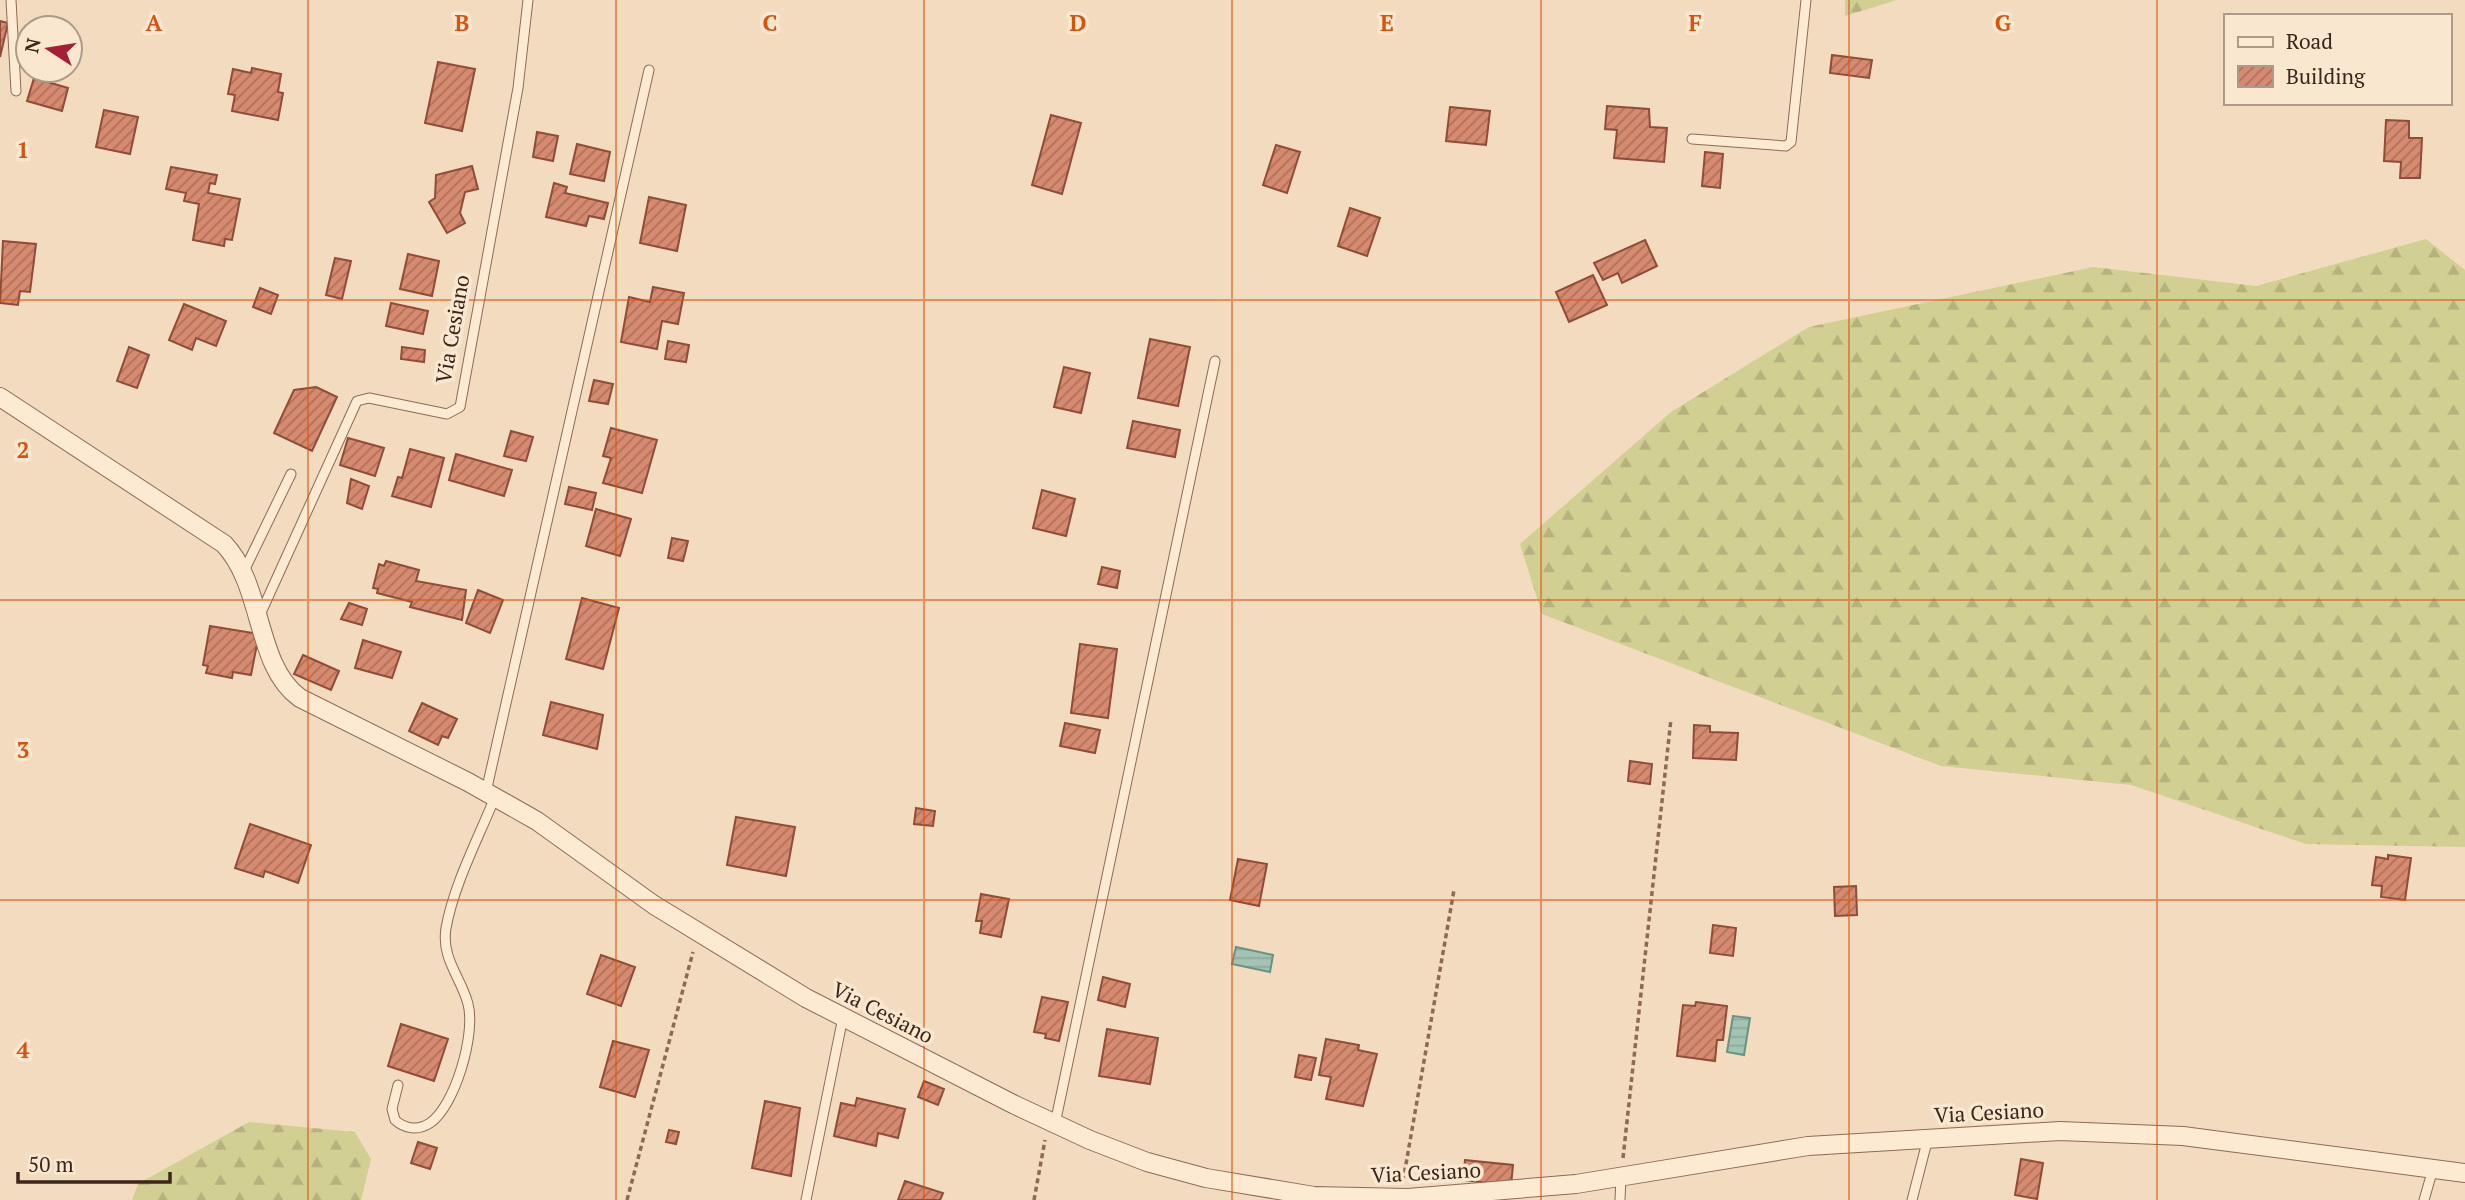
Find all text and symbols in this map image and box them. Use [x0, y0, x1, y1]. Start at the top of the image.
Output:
text: A [146, 7, 163, 38]
text: B [455, 7, 470, 38]
text: C [763, 7, 778, 38]
text: D [1070, 7, 1087, 38]
text: E [1380, 7, 1394, 38]
text: F [1688, 7, 1702, 38]
text: G [1995, 7, 2012, 38]
north arrow [14, 14, 84, 84]
legend [2224, 14, 2451, 105]
text: Road [2286, 27, 2333, 55]
text: N [18, 35, 46, 55]
text: Building [2286, 62, 2366, 90]
text: 1 [17, 134, 30, 165]
street label: Via Cesiano [429, 272, 475, 386]
text: 2 [17, 434, 30, 465]
text: 3 [17, 734, 30, 765]
street label: Via Cesiano [828, 975, 938, 1049]
text: 4 [17, 1034, 30, 1065]
street label: Via Cesiano [1933, 1095, 2045, 1129]
scale bar [18, 1140, 170, 1184]
text: 50 m [28, 1150, 74, 1178]
street label: Via Cesiano [1370, 1155, 1482, 1189]

